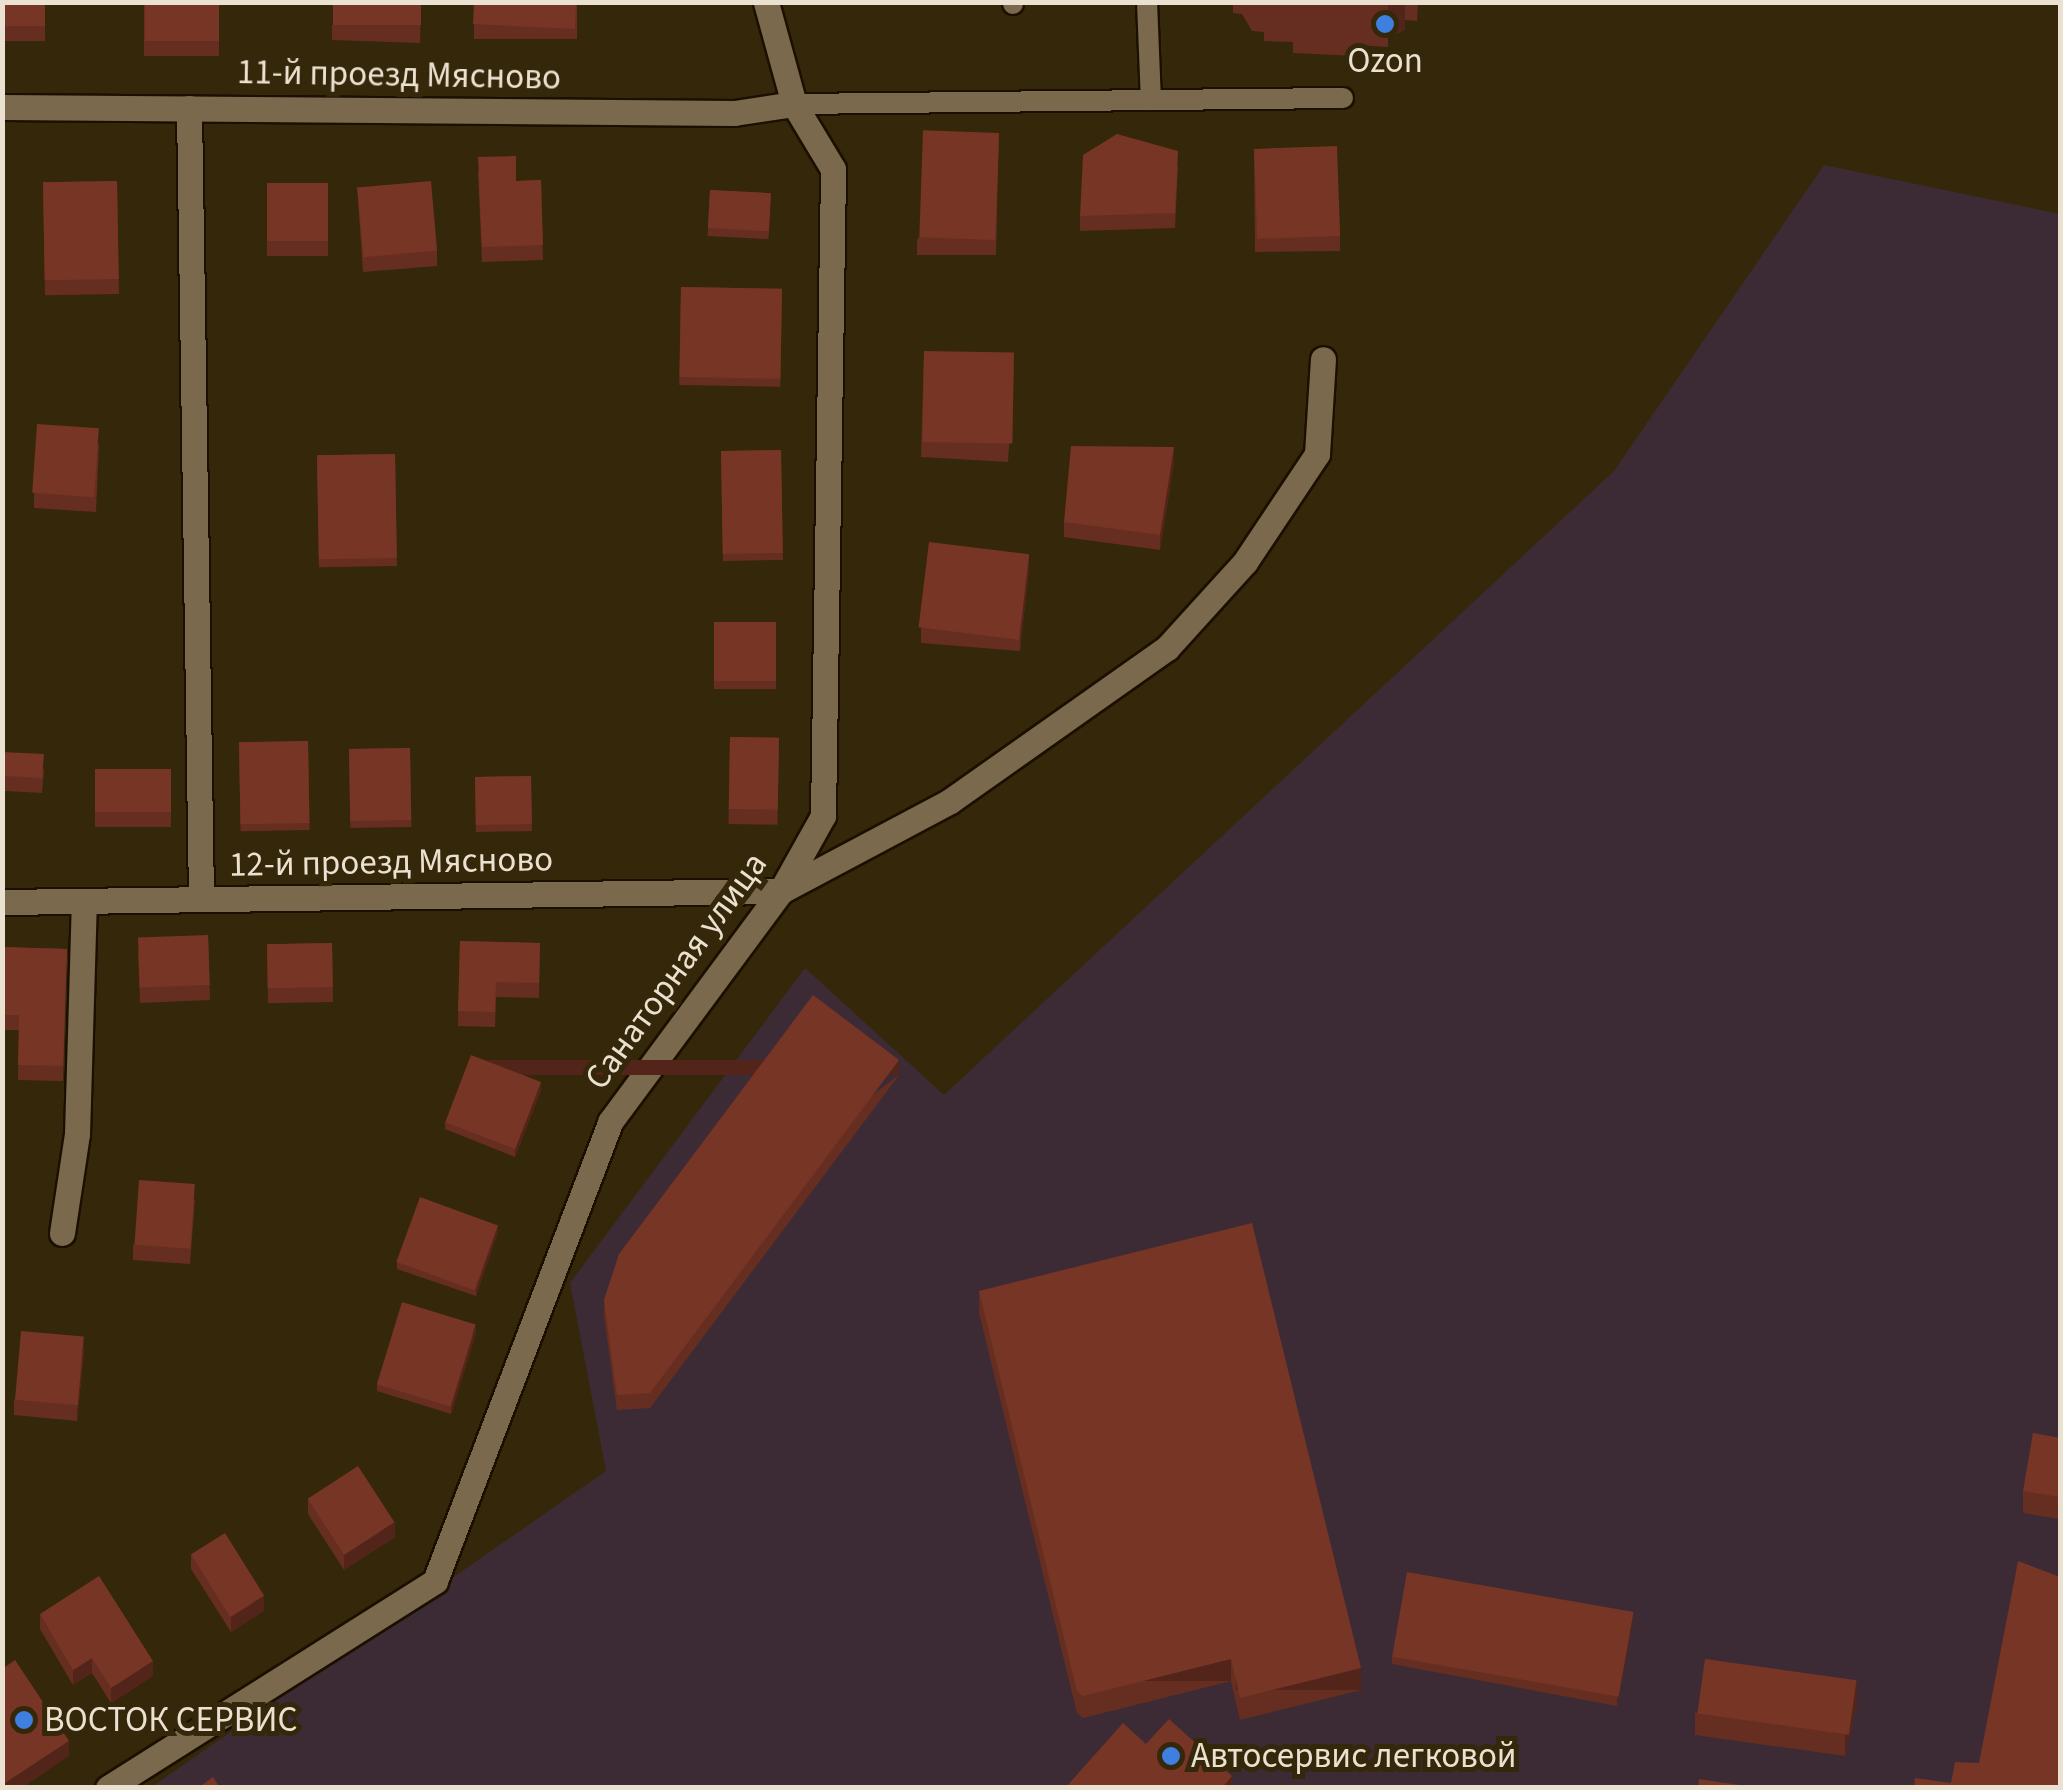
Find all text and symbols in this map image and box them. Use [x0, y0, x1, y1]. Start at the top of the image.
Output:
marker: Ozon [1374, 13, 1396, 35]
place label: Ozon [1347, 40, 1423, 82]
street label: 11-й проезд Мясново [237, 51, 561, 99]
street label: 12-й проезд Мясново [229, 838, 553, 886]
street label: Санаторная улица [576, 844, 776, 1098]
place label: ВОСТОК СЕРВИС [44, 1699, 297, 1741]
marker: ВОСТОК СЕРВИС [13, 1709, 35, 1731]
place label: Автосервис легковой [1191, 1735, 1517, 1777]
marker: Автосервис легковой [1160, 1745, 1182, 1767]

